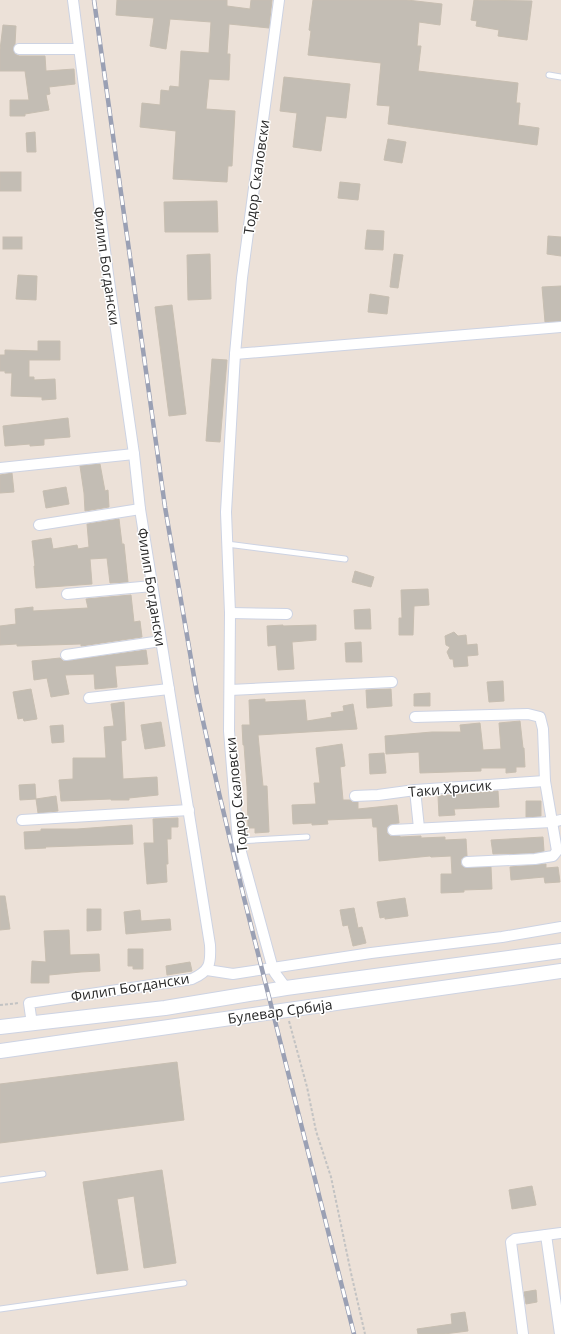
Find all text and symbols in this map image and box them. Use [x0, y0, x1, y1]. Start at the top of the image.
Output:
street label: Тодор Скаловски [239, 118, 273, 236]
street label: Филип Богдански [89, 205, 125, 327]
street label: Филип Богдански [133, 526, 171, 648]
street label: Тодор Скаловски [220, 736, 252, 854]
street label: Таки Хрисик [408, 775, 493, 801]
street label: Филип Богдански [69, 968, 191, 1006]
street label: Булевар Србија [226, 994, 334, 1028]

